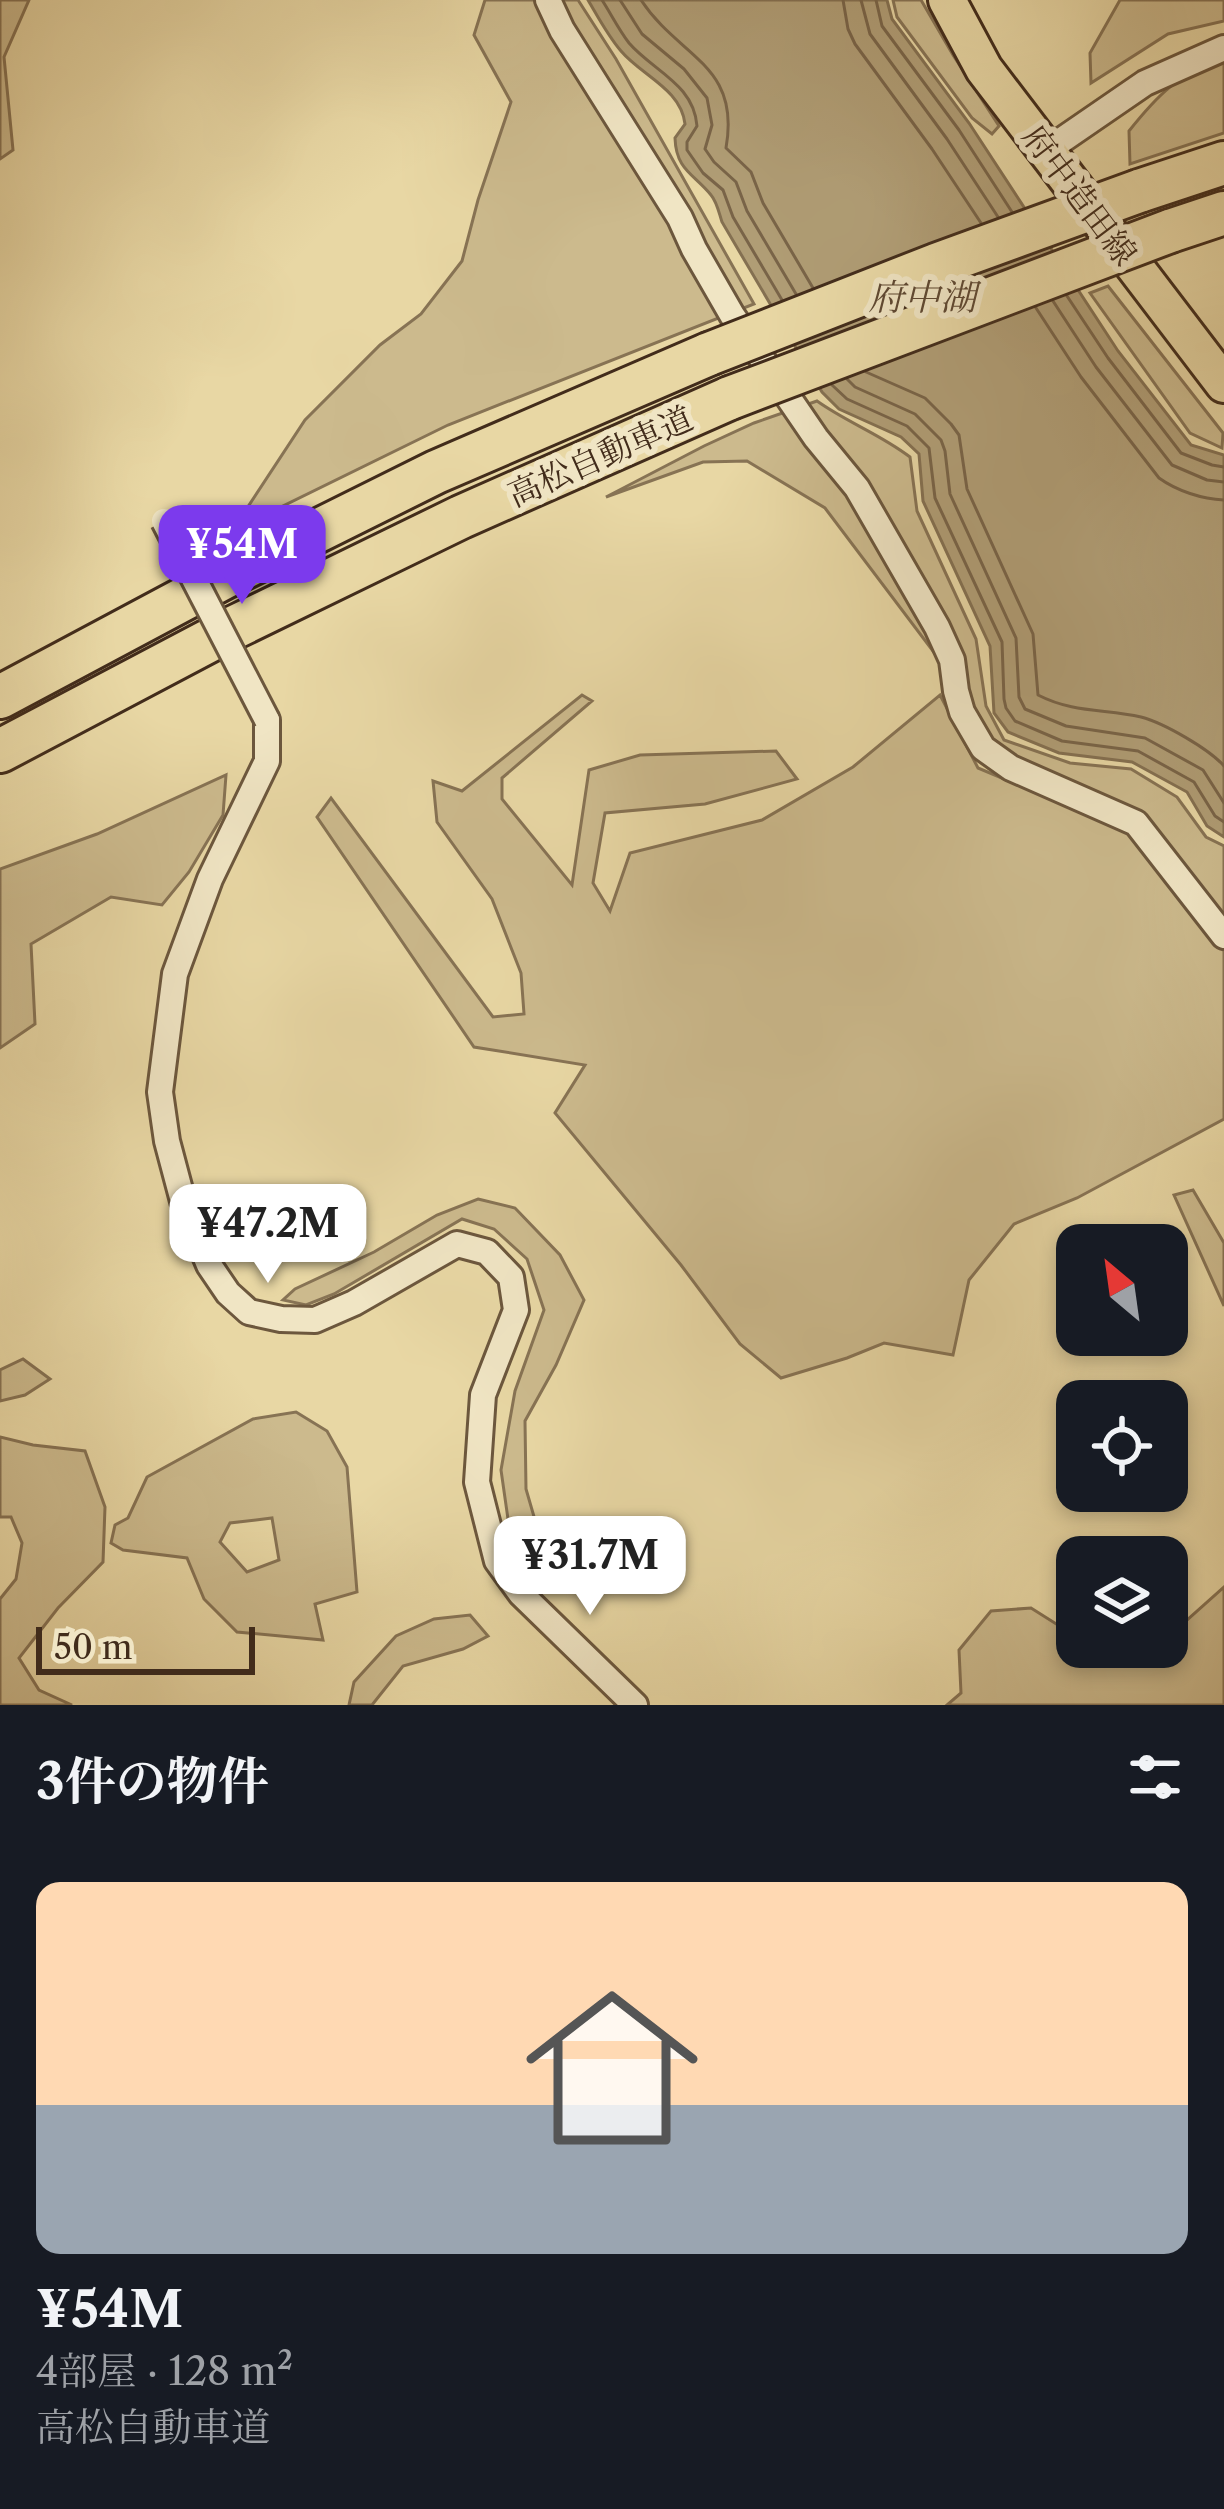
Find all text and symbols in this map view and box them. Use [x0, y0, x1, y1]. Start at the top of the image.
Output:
street label: 府中造田線 [1014, 117, 1146, 274]
water label: 府中湖 [868, 275, 982, 319]
street label: 高松自動車道 [501, 397, 699, 515]
pin: ¥54M [171, 505, 313, 607]
text: ¥54M [186, 520, 298, 568]
pin: ¥47.2M [170, 1184, 366, 1286]
text: ¥47.2M [196, 1199, 340, 1247]
north arrow [1056, 1224, 1188, 1356]
map controls [1056, 1224, 1188, 1668]
button: locate [1056, 1380, 1188, 1512]
pin: ¥31.7M [492, 1516, 688, 1618]
text: ¥31.7M [521, 1531, 659, 1579]
button: layers [1056, 1536, 1188, 1668]
scale bar [36, 1621, 255, 1674]
text: 50 m [54, 1627, 132, 1668]
icon: filters [1122, 1744, 1188, 1810]
text: 3件の物件 [36, 1750, 269, 1812]
icon: home [504, 1960, 720, 2176]
text: ¥54M [36, 2278, 183, 2340]
text: 4部屋 · 128 m² [36, 2347, 293, 2395]
text: 高松自動車道 [36, 2403, 270, 2451]

